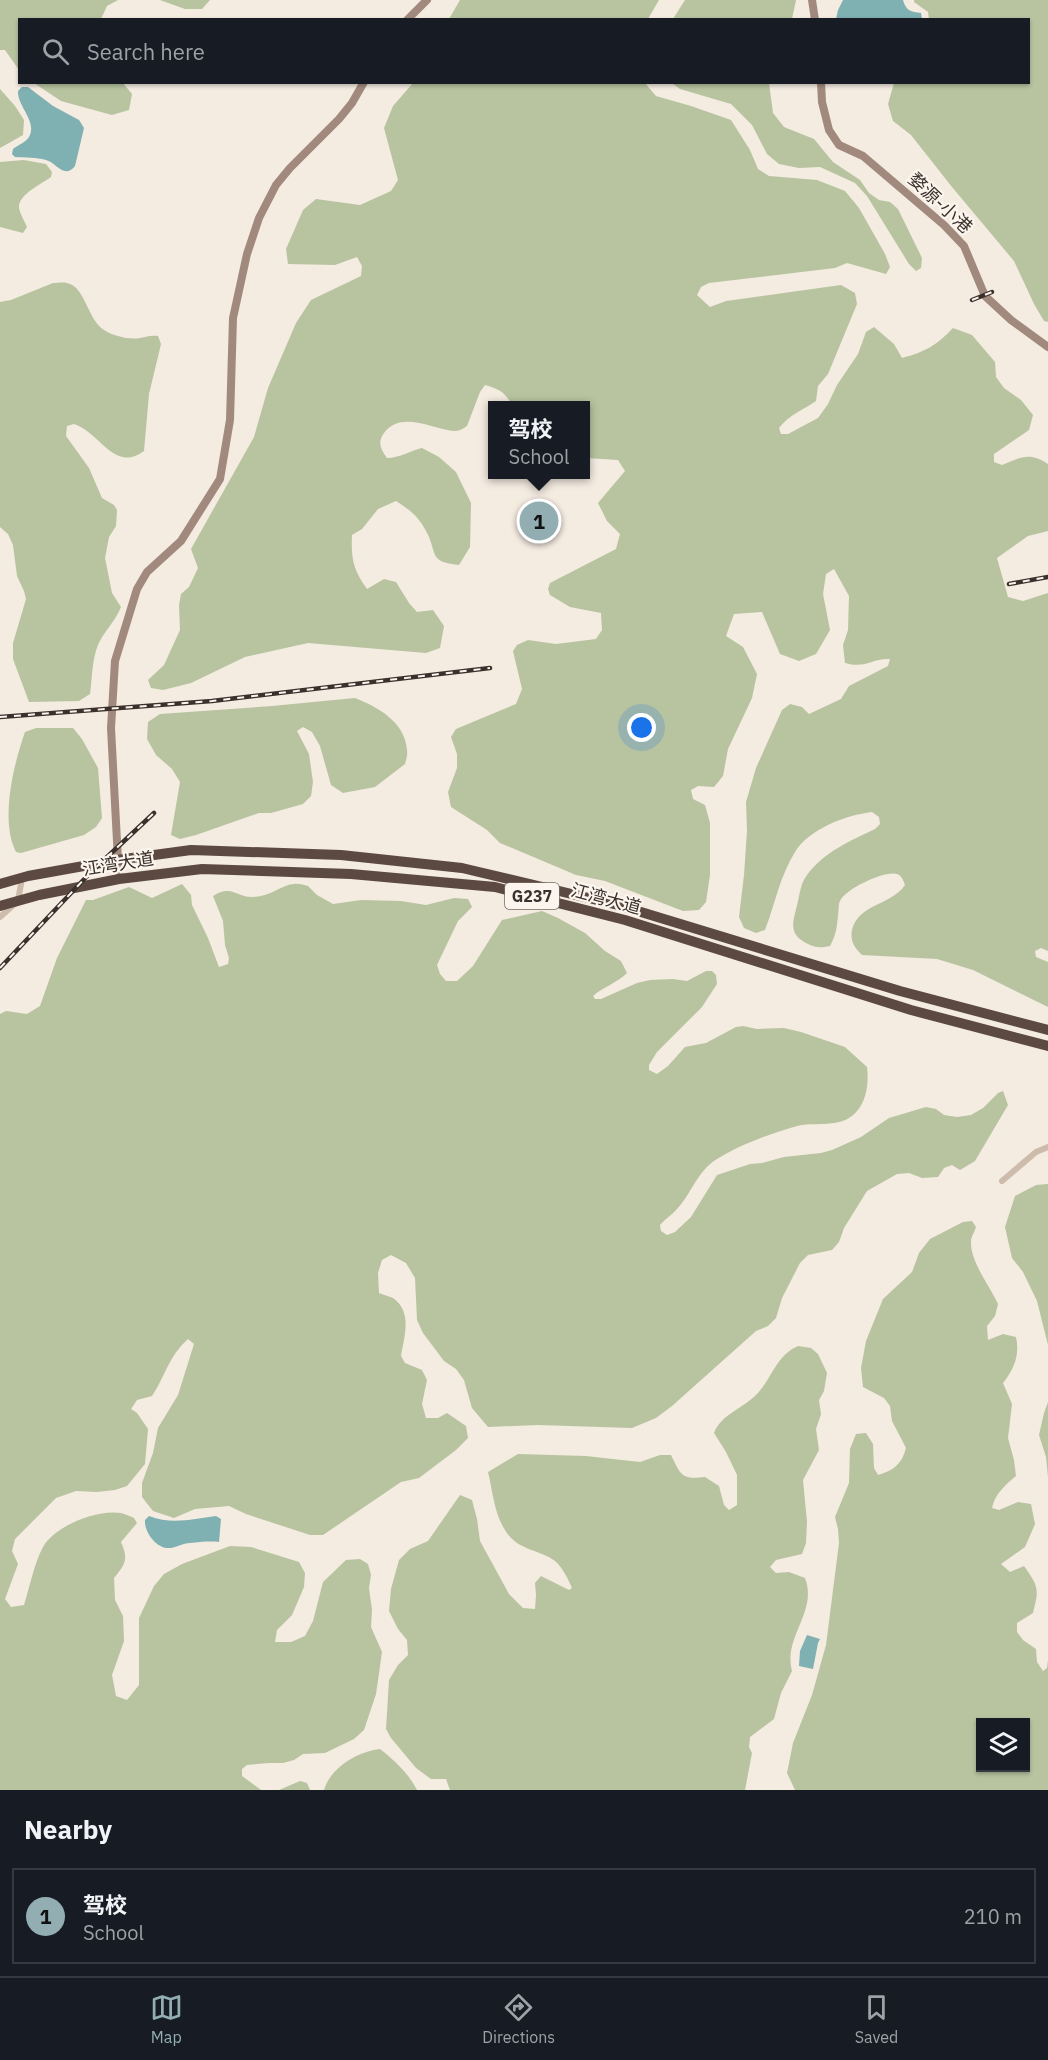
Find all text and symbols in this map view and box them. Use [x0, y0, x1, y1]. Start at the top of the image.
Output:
search box [18, 18, 1030, 84]
icon: search [39, 35, 72, 68]
text: Search here [87, 37, 205, 66]
street label: 婺源-小港 [904, 167, 977, 238]
popup [488, 401, 590, 479]
text: 驾校 [509, 414, 553, 443]
text: School [509, 443, 569, 470]
pin: 1 [520, 498, 558, 544]
your location [627, 713, 656, 742]
street label: 江湾大道 [81, 847, 155, 880]
street label: 江湾大道 [568, 878, 644, 919]
road number: G237 [505, 883, 559, 909]
map controls [976, 1718, 1030, 1772]
button: layers [976, 1718, 1030, 1772]
text: Nearby [24, 1812, 112, 1846]
text: 驾校 [83, 1890, 127, 1919]
text: 1 [40, 1903, 52, 1930]
text: 210 m [964, 1903, 1022, 1930]
text: School [83, 1919, 144, 1946]
tab: Map [150, 1991, 183, 2047]
tab: Directions [482, 1991, 555, 2047]
tab: Saved [855, 1991, 898, 2047]

